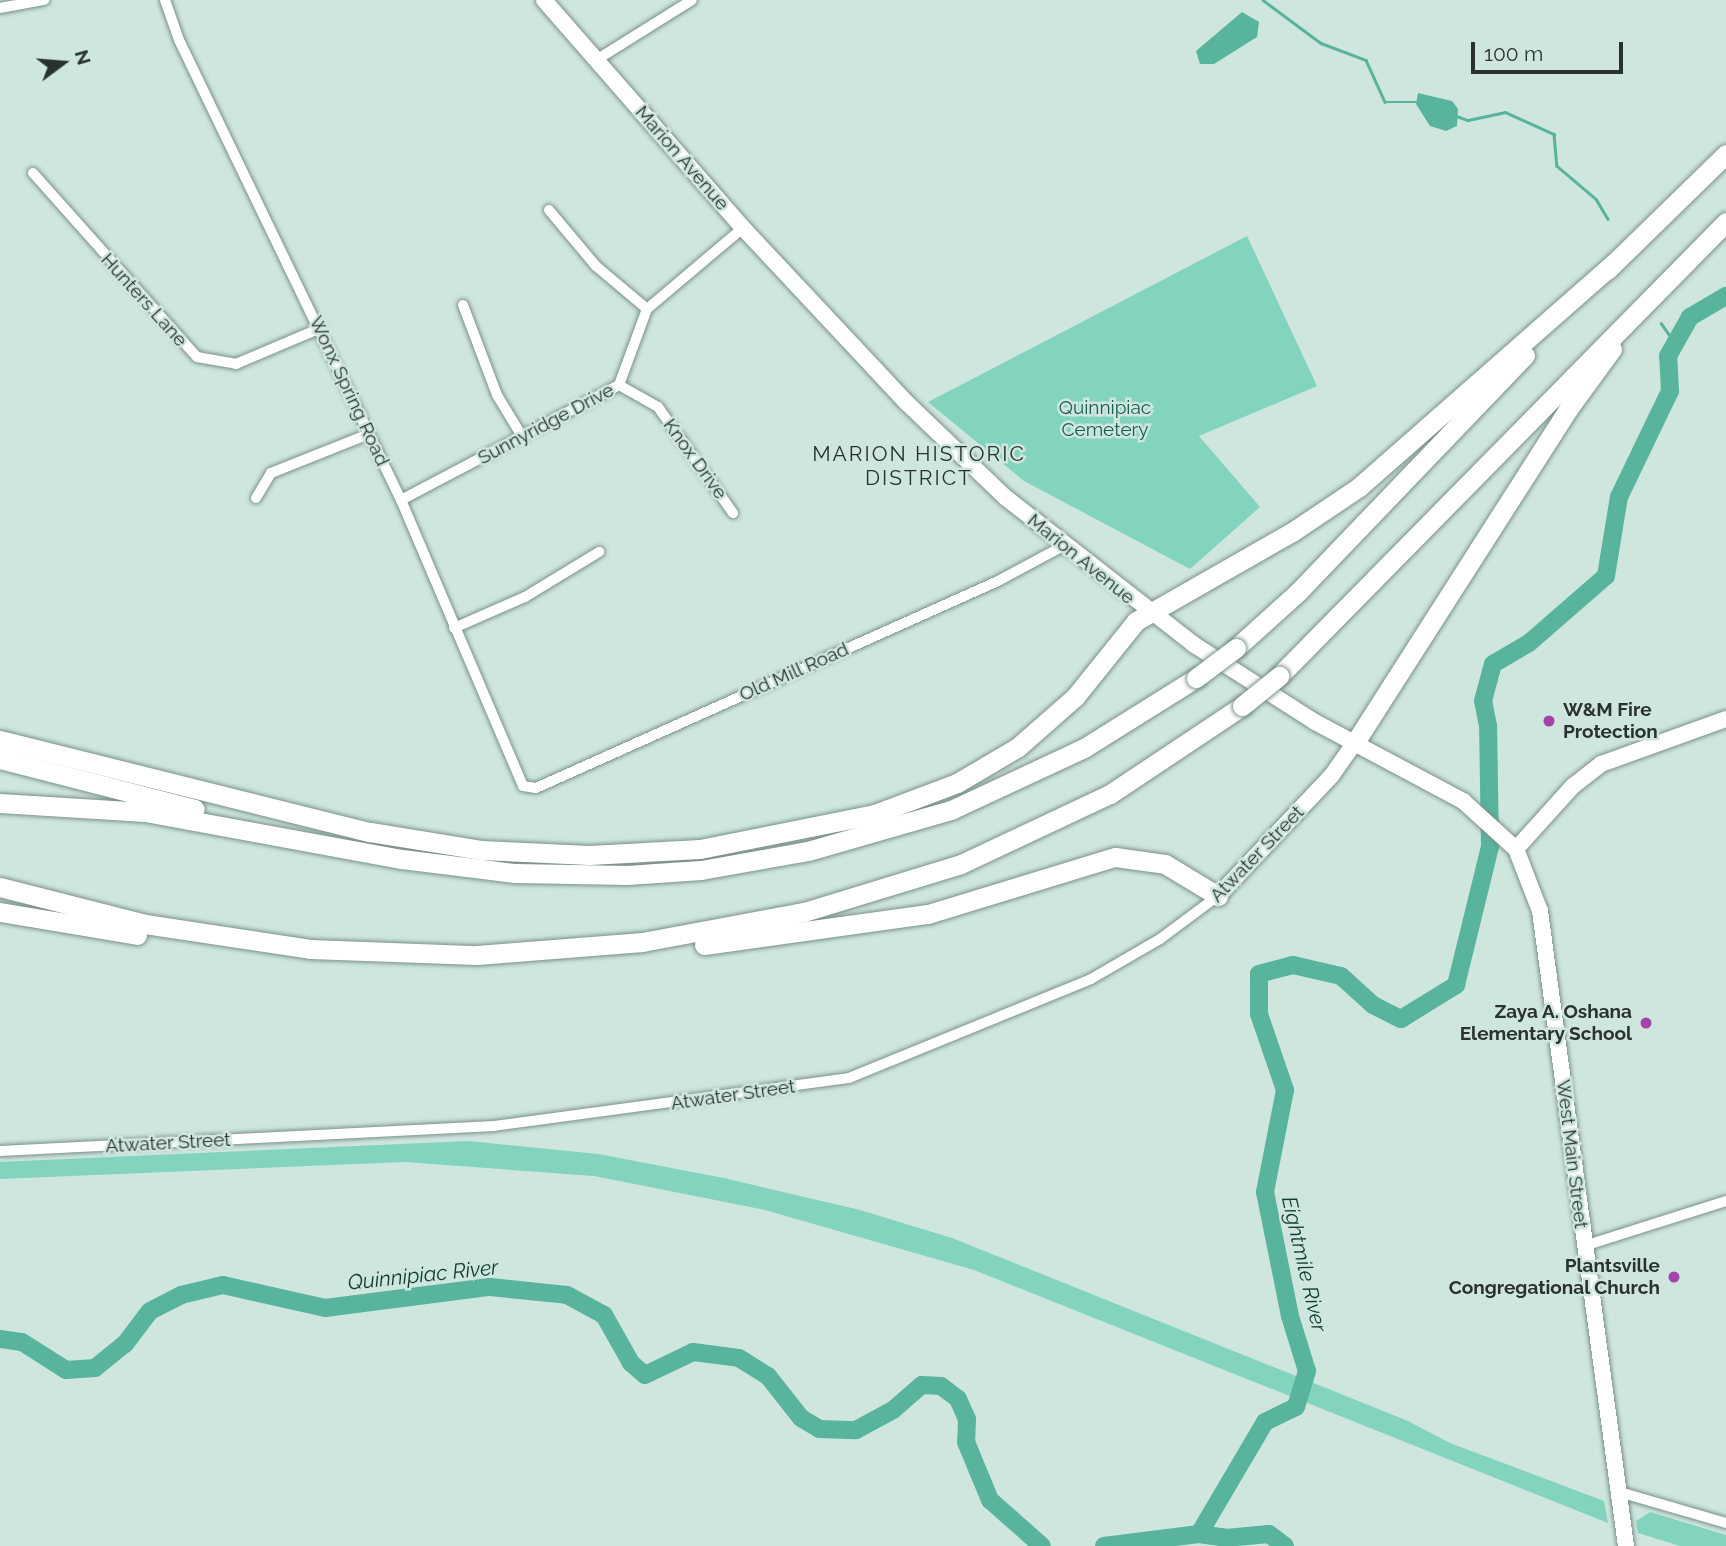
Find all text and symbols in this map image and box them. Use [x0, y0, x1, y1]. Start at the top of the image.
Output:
north arrow [28, 28, 98, 98]
scale bar [1474, 28, 1626, 72]
text: 100 m [1484, 41, 1543, 66]
text: N [71, 47, 96, 67]
street label: Marion Avenue [630, 101, 734, 215]
street label: Hunters Lane [96, 249, 192, 351]
street label: Wonx Spring Road [304, 312, 394, 470]
street label: Sunnyridge Drive [474, 379, 618, 469]
park label: Quinnipiac Cemetery [1059, 397, 1151, 441]
street label: Knox Drive [658, 414, 732, 504]
district label: MARION HISTORIC DISTRICT [814, 441, 1024, 491]
street label: Marion Avenue [1023, 509, 1139, 609]
street label: Old Mill Road [736, 638, 852, 706]
place label: W&M Fire Protection [1563, 699, 1658, 743]
marker: W&M Fire Protection [1541, 713, 1557, 729]
street label: Atwater Street [1205, 801, 1309, 907]
place label: Zaya A. Oshana Elementary School [1459, 1001, 1632, 1045]
marker: Zaya A. Oshana Elementary School [1638, 1015, 1654, 1031]
street label: Atwater Street [669, 1075, 797, 1115]
street label: West Main Street [1552, 1078, 1592, 1230]
street label: Atwater Street [105, 1128, 231, 1158]
water label: Eightmile River [1276, 1194, 1332, 1334]
water label: Quinnipiac River [346, 1255, 500, 1295]
place label: Plantsville Congregational Church [1448, 1255, 1660, 1299]
marker: Plantsville Congregational Church [1666, 1269, 1682, 1285]

